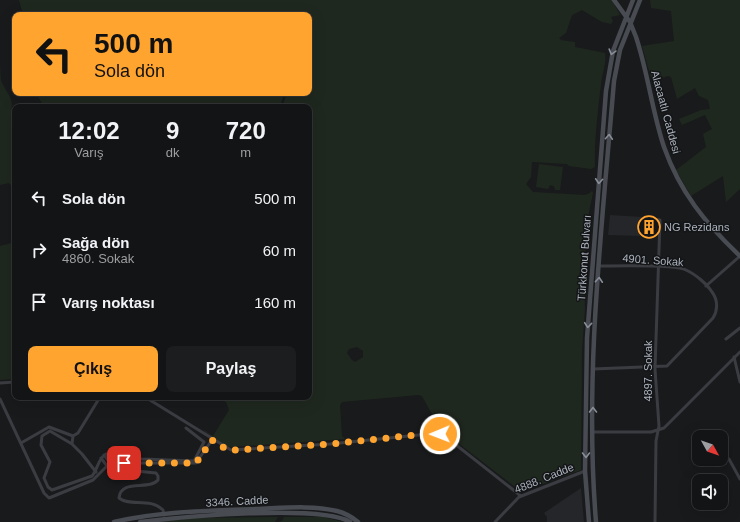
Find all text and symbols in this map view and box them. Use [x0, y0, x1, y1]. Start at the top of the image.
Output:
icon: left [28, 28, 80, 80]
text: 500 m [94, 28, 173, 59]
one-way arrow [609, 49, 617, 55]
text: Sola dön [94, 61, 165, 81]
street label: Alacaatlı Caddesi [649, 69, 683, 155]
text: 12:02 [58, 117, 120, 144]
text: 9 [166, 117, 179, 144]
text: 720 [226, 117, 266, 144]
one-way arrow [605, 134, 614, 140]
text: Varış [74, 145, 104, 160]
text: dk [166, 145, 180, 160]
text: m [240, 145, 251, 160]
one-way arrow [595, 178, 604, 184]
icon: left [28, 187, 50, 209]
text: Sola dön [62, 190, 125, 207]
text: 500 m [254, 190, 296, 207]
building icon: NG Rezidans [636, 214, 662, 240]
street label: Türkkonut Bulvarı [575, 215, 593, 301]
place label: NG Rezidans [664, 221, 730, 233]
text: Sağa dön [62, 234, 130, 251]
icon: right [28, 239, 50, 261]
text: 60 m [263, 242, 296, 259]
text: 4860. Sokak [62, 251, 134, 266]
street label: 4901. Sokak [622, 252, 684, 268]
one-way arrow [594, 277, 603, 283]
icon: arrive [28, 291, 50, 313]
text: Varış noktası [62, 294, 155, 311]
text: 160 m [254, 294, 296, 311]
one-way arrow [584, 322, 593, 328]
street label: 4897. Sokak [642, 340, 654, 402]
button: Çıkış [28, 346, 158, 392]
button: Paylaş [166, 346, 296, 392]
one-way arrow [589, 407, 597, 413]
position arrow [419, 413, 461, 455]
north arrow [692, 430, 728, 466]
map controls [692, 430, 728, 510]
pin [107, 446, 141, 480]
icon: arrive [113, 452, 135, 474]
one-way arrow [582, 452, 590, 458]
street label: 4888. Cadde [513, 461, 575, 495]
button: sound [692, 474, 728, 510]
street label: 3346. Cadde [205, 493, 269, 509]

